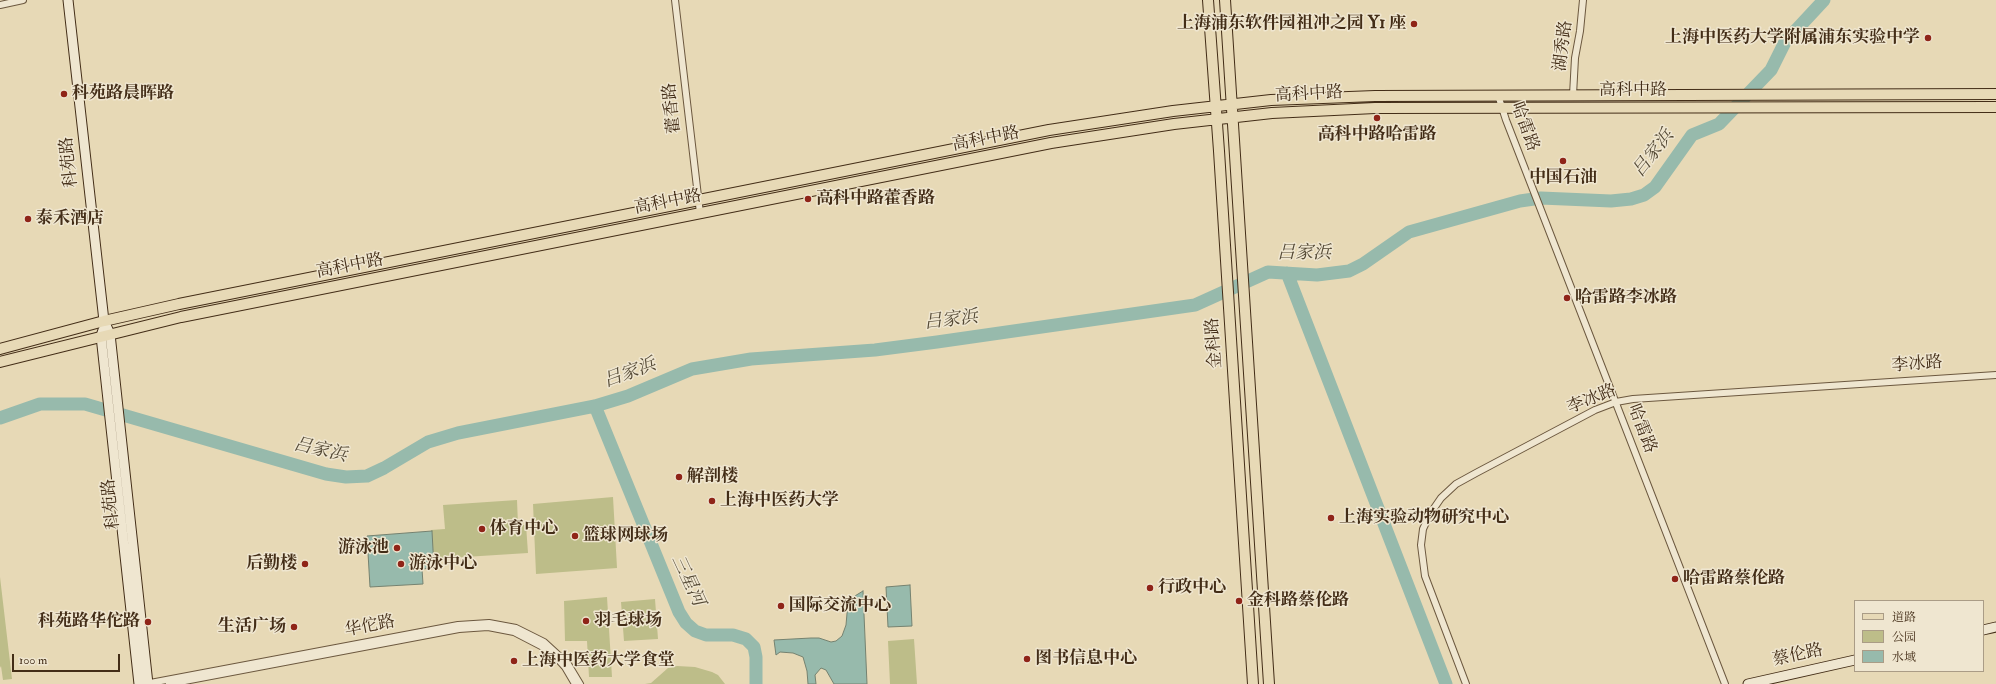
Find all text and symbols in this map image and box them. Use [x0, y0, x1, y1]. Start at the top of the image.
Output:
place label: 上海浦东软件园祖冲之园 Y1 座 [1177, 14, 1406, 34]
marker: 上海浦东软件园祖冲之园 Y1 座 [1409, 19, 1419, 29]
street label: 湖秀路 [1551, 19, 1577, 73]
place label: 上海中医药大学附属浦东实验中学 [1665, 28, 1920, 48]
marker: 上海中医药大学附属浦东实验中学 [1923, 33, 1933, 43]
street label: 高科中路 [1599, 81, 1667, 101]
street label: 藿香路 [660, 82, 686, 134]
street label: 高科中路 [1275, 83, 1343, 107]
place label: 科苑路晨晖路 [72, 84, 174, 104]
marker: 科苑路晨晖路 [59, 89, 69, 99]
street label: 哈雷路 [1506, 100, 1542, 154]
marker: 高科中路哈雷路 [1372, 113, 1382, 123]
street label: 高科中路 [951, 123, 1021, 157]
place label: 高科中路哈雷路 [1318, 125, 1436, 145]
water label: 吕家浜 [1629, 126, 1679, 182]
street label: 科苑路 [57, 136, 83, 188]
marker: 中国石油 [1558, 156, 1568, 166]
place label: 中国石油 [1529, 168, 1597, 188]
street label: 高科中路 [633, 186, 703, 220]
place label: 高科中路藿香路 [816, 189, 935, 209]
marker: 高科中路藿香路 [803, 194, 813, 204]
place label: 泰禾酒店 [36, 209, 104, 229]
marker: 泰禾酒店 [23, 214, 33, 224]
water label: 吕家浜 [1277, 243, 1331, 265]
street label: 高科中路 [315, 250, 385, 284]
place label: 哈雷路李冰路 [1575, 288, 1677, 308]
marker: 哈雷路李冰路 [1562, 293, 1572, 303]
water label: 吕家浜 [923, 307, 979, 335]
street label: 金科路 [1203, 317, 1227, 369]
street label: 李冰路 [1891, 353, 1943, 377]
water label: 吕家浜 [601, 355, 659, 393]
street label: 李冰路 [1565, 381, 1619, 419]
street label: 哈雷路 [1622, 402, 1660, 456]
water label: 吕家浜 [291, 434, 349, 468]
place label: 解剖楼 [687, 467, 738, 487]
marker: 解剖楼 [674, 472, 684, 482]
street label: 科苑路 [99, 478, 125, 530]
place label: 上海中医药大学 [720, 491, 839, 511]
marker: 上海中医药大学 [707, 496, 717, 506]
place label: 上海实验动物研究中心 [1339, 508, 1509, 528]
marker: 上海实验动物研究中心 [1326, 513, 1336, 523]
place label: 体育中心 [490, 519, 558, 539]
marker: 体育中心 [477, 524, 487, 534]
place label: 篮球网球场 [583, 526, 668, 546]
marker: 篮球网球场 [570, 531, 580, 541]
place label: 游泳池 [338, 538, 389, 558]
marker: 游泳池 [392, 543, 402, 553]
water label: 三星河 [666, 552, 708, 610]
place label: 后勤楼 [246, 554, 297, 574]
place label: 游泳中心 [409, 554, 477, 574]
marker: 后勤楼 [300, 559, 310, 569]
marker: 游泳中心 [396, 559, 406, 569]
place label: 哈雷路蔡伦路 [1683, 569, 1785, 589]
marker: 哈雷路蔡伦路 [1670, 574, 1680, 584]
place label: 行政中心 [1158, 578, 1226, 598]
marker: 行政中心 [1145, 583, 1155, 593]
place label: 金科路蔡伦路 [1247, 591, 1349, 611]
place label: 国际交流中心 [789, 596, 891, 616]
marker: 金科路蔡伦路 [1234, 596, 1244, 606]
legend [1854, 600, 1984, 672]
marker: 国际交流中心 [776, 601, 786, 611]
text: 道路 [1892, 610, 1916, 625]
place label: 羽毛球场 [594, 611, 662, 631]
place label: 科苑路华佗路 [38, 612, 140, 632]
street label: 华佗路 [343, 612, 397, 642]
marker: 羽毛球场 [581, 616, 591, 626]
marker: 科苑路华佗路 [143, 617, 153, 627]
place label: 生活广场 [218, 617, 286, 637]
marker: 生活广场 [289, 622, 299, 632]
text: 公园 [1892, 630, 1916, 645]
street label: 蔡伦路 [1771, 641, 1825, 671]
scale bar [14, 646, 122, 672]
place label: 图书信息中心 [1035, 649, 1137, 669]
text: 水域 [1892, 650, 1916, 665]
place label: 上海中医药大学食堂 [522, 651, 675, 671]
text: 100 m [19, 653, 47, 668]
marker: 图书信息中心 [1022, 654, 1032, 664]
marker: 上海中医药大学食堂 [509, 656, 519, 666]

